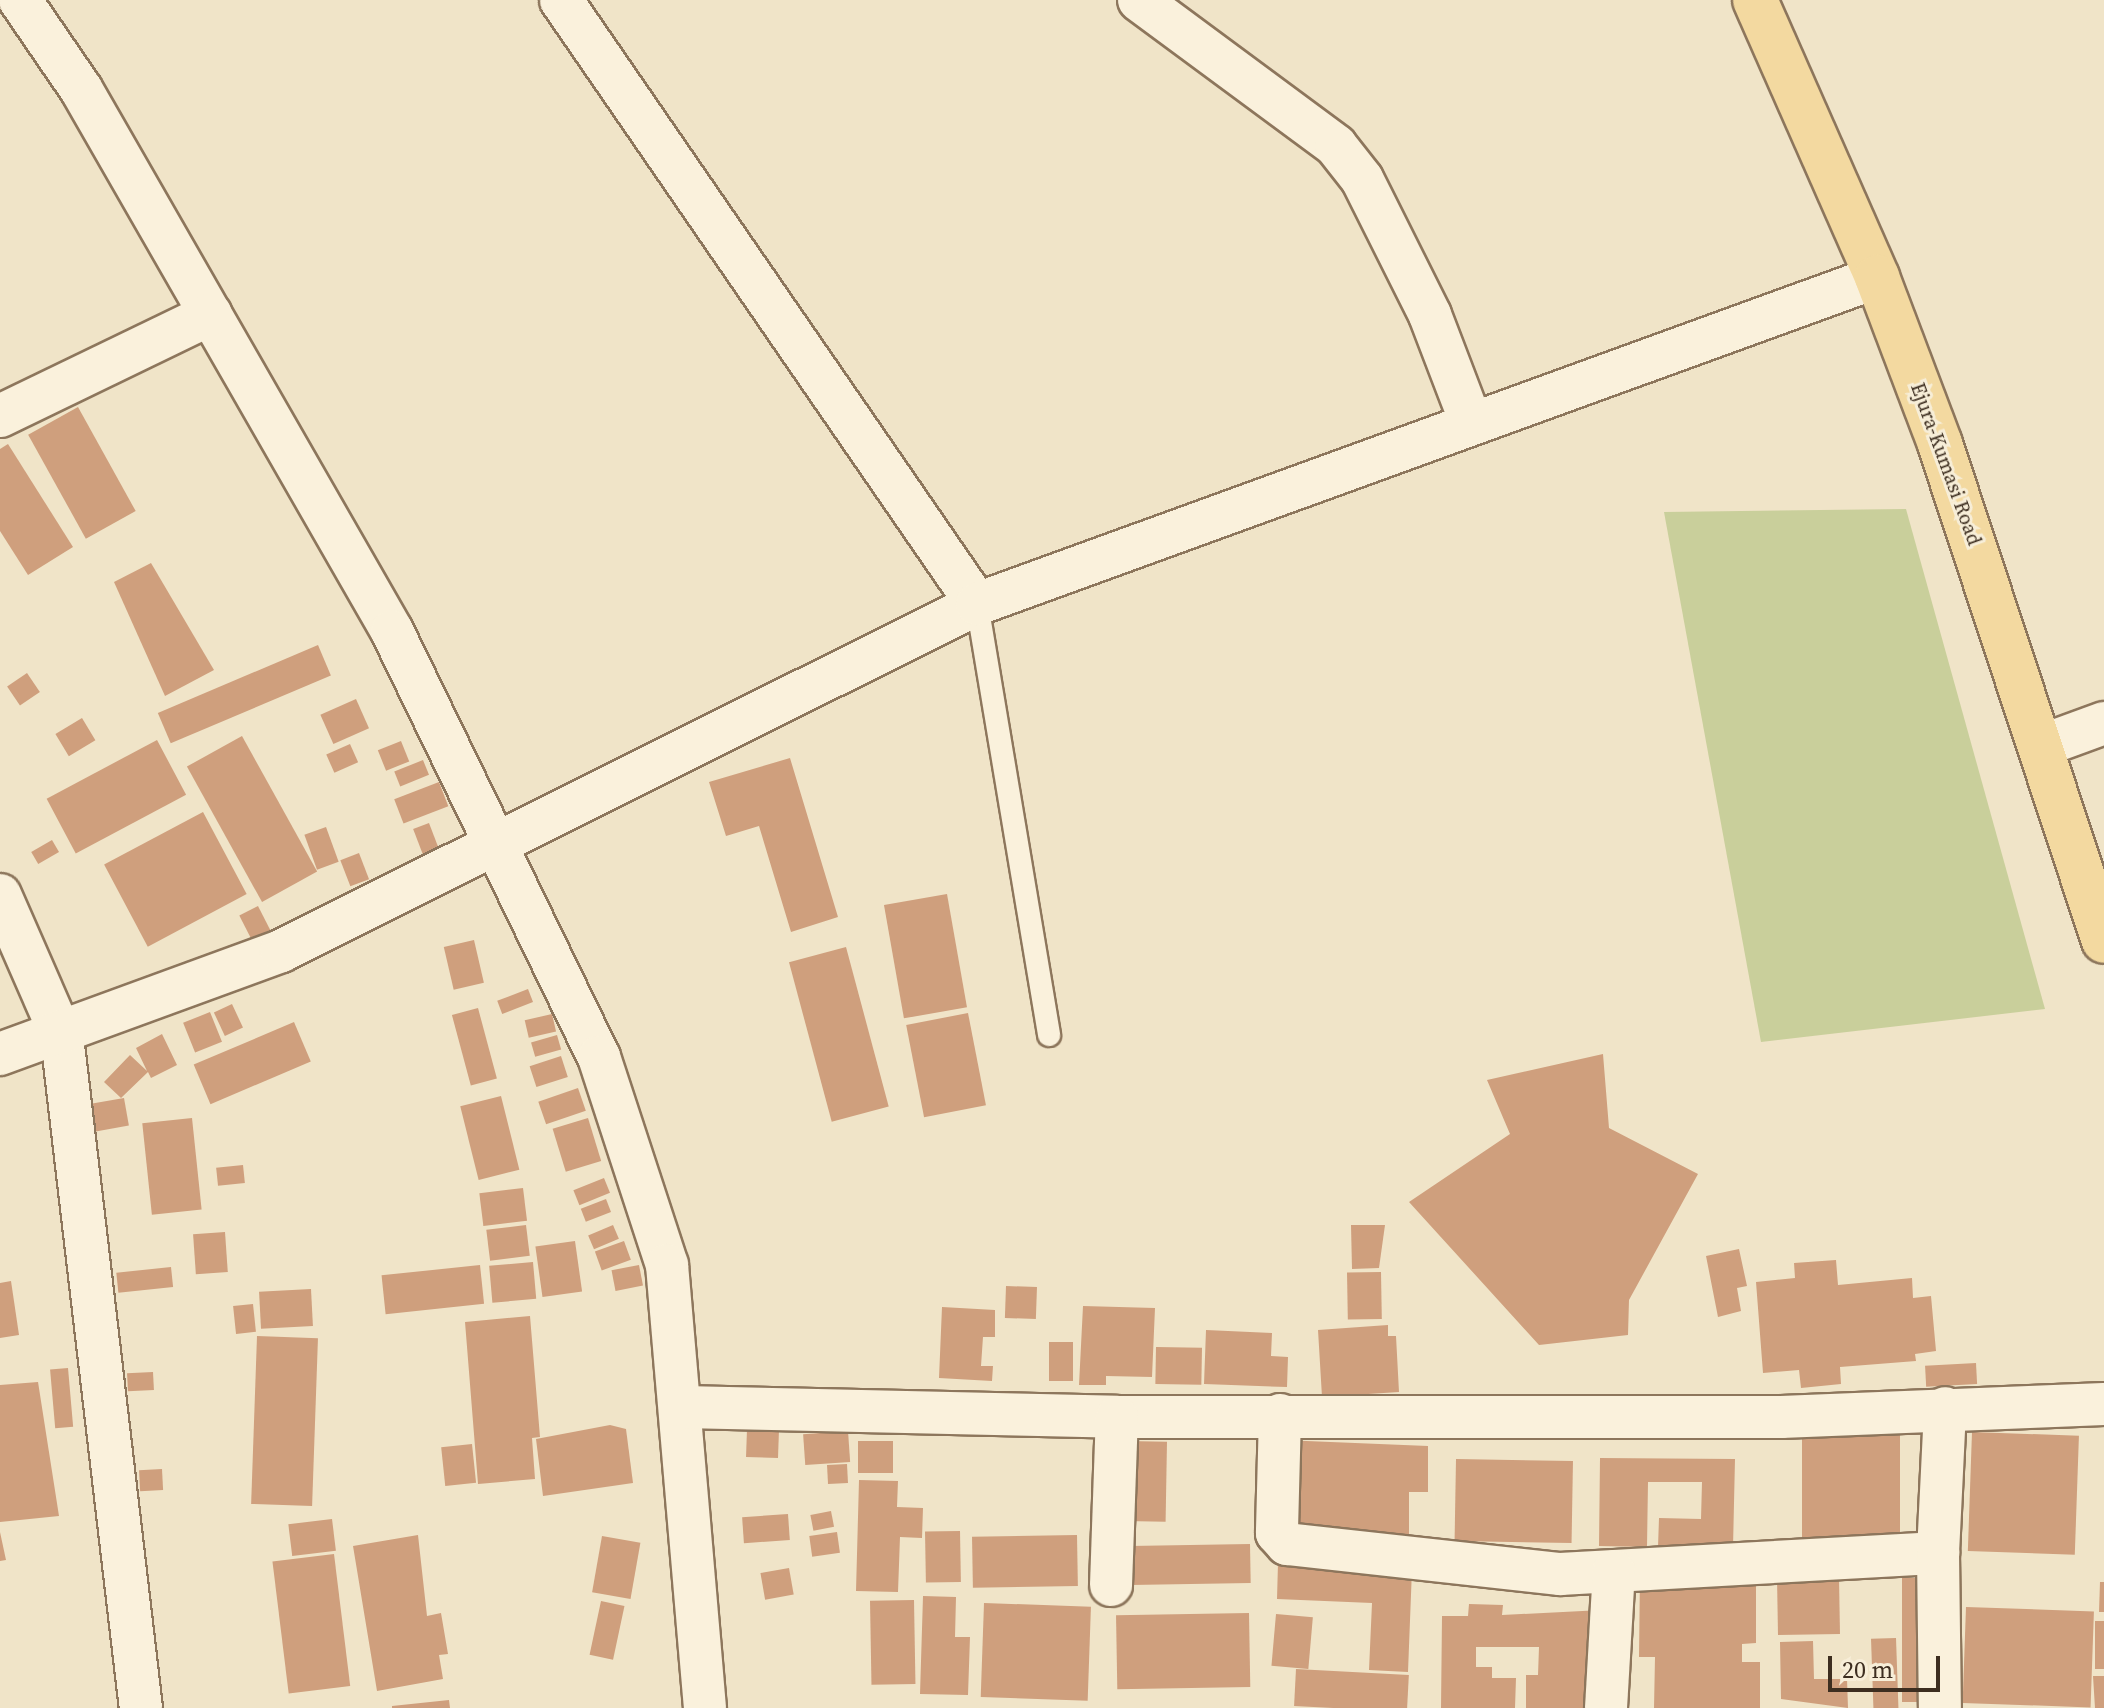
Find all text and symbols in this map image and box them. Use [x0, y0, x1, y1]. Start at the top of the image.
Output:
street label: Ejura-Kumasi Road [1905, 379, 1987, 549]
scale bar [1832, 1640, 1944, 1690]
text: 20 m [1842, 1653, 1893, 1686]

